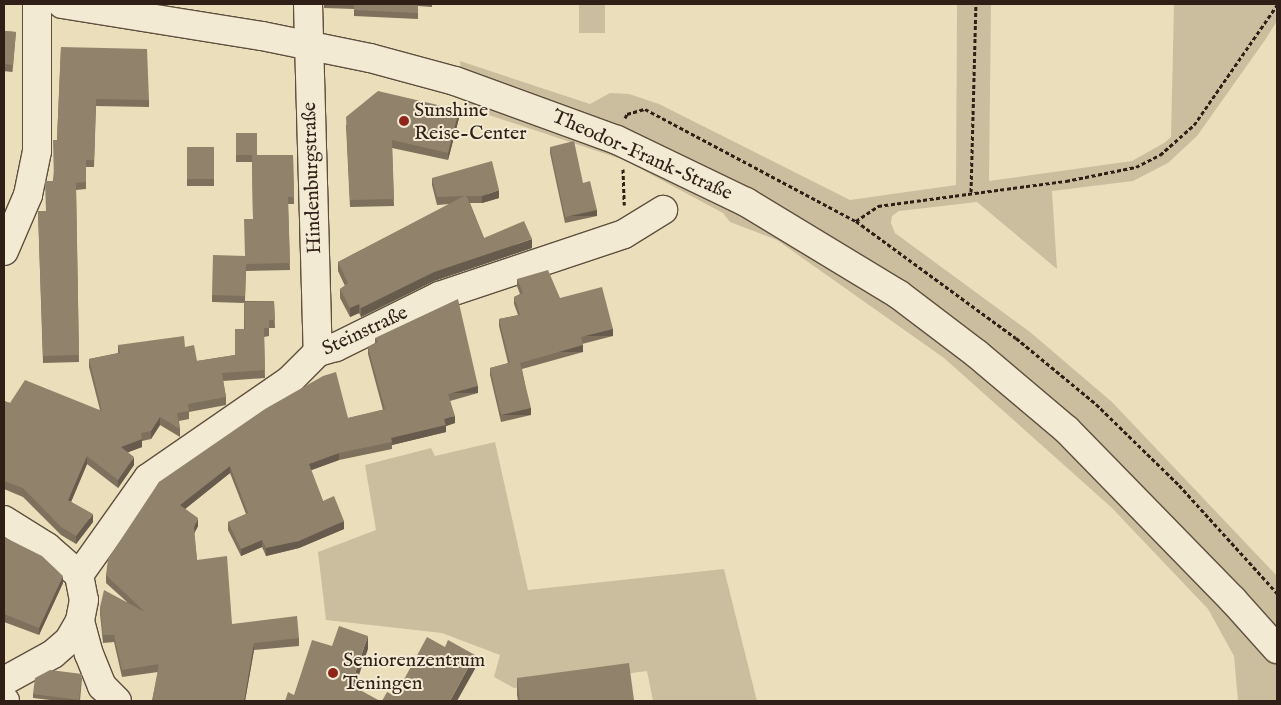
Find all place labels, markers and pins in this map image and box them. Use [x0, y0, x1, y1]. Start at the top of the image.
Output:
place label: Sunshine Reise-Center [414, 98, 527, 145]
marker: Sunshine Reise-Center [398, 115, 410, 127]
place label: Seniorenzentrum Teningen [343, 649, 485, 696]
marker: Seniorenzentrum Teningen [327, 667, 339, 679]

